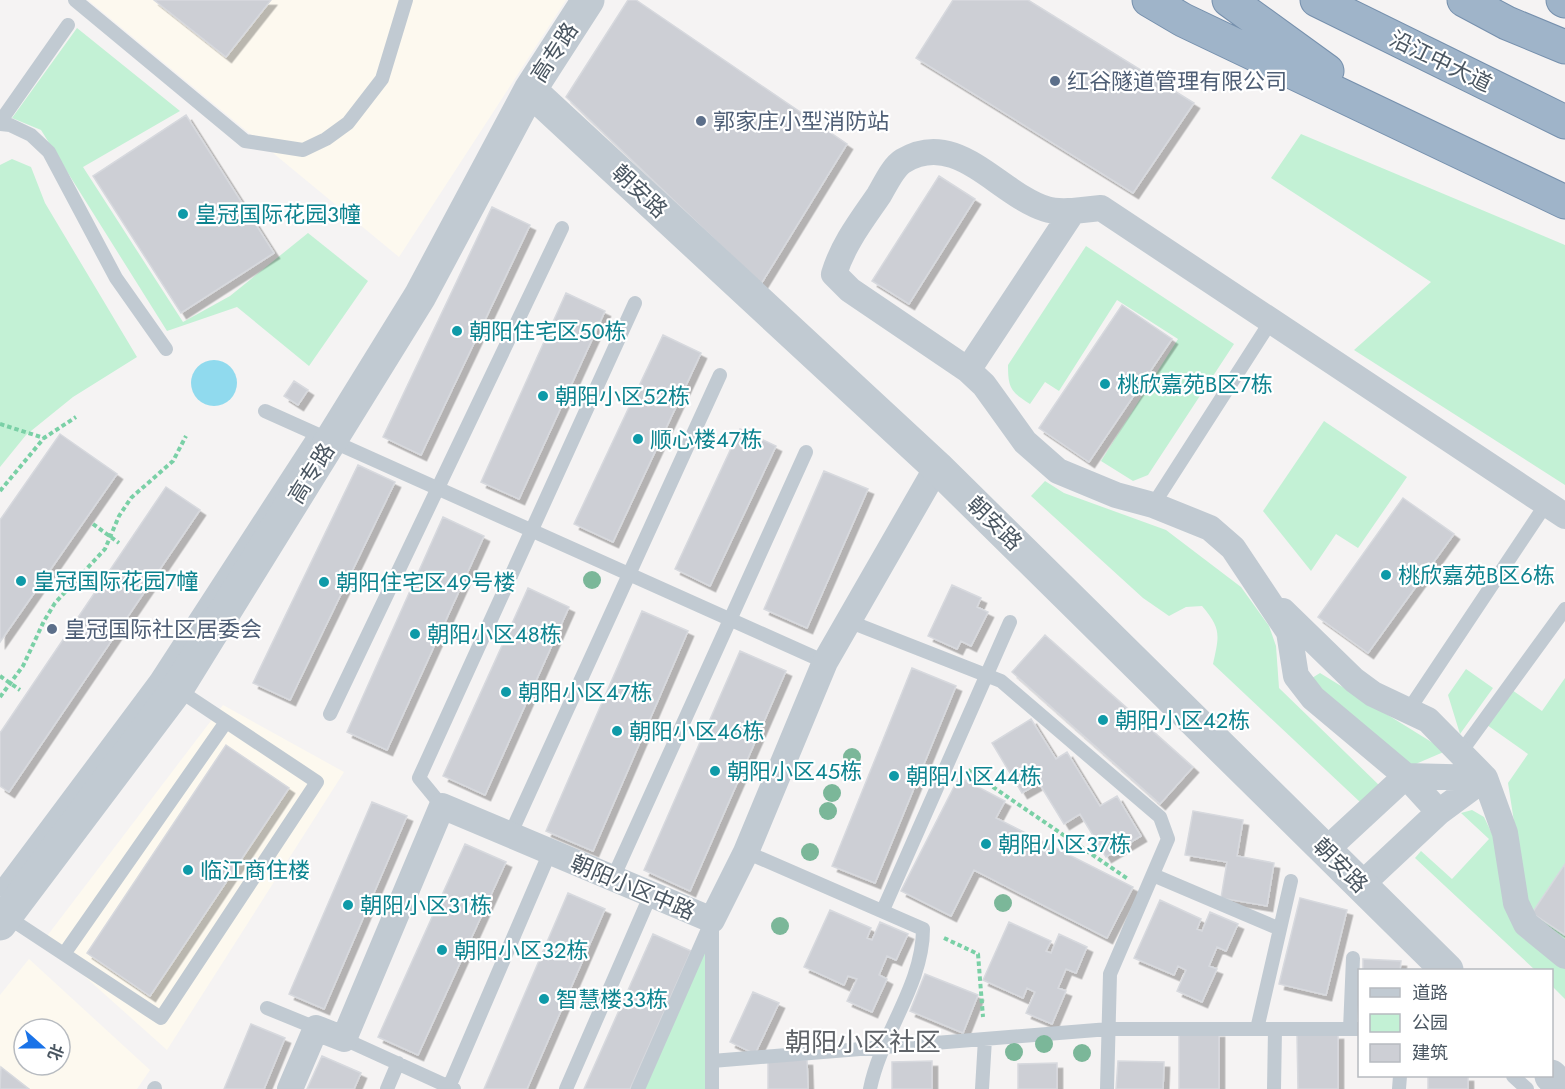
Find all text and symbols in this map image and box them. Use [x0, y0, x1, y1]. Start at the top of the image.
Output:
street label: 高专路 [523, 16, 585, 88]
street label: 沿江中大道 [1385, 23, 1497, 99]
place label: 红谷隧道管理有限公司 [1067, 65, 1287, 97]
marker: 红谷隧道管理有限公司 [1048, 74, 1062, 88]
place label: 郭家庄小型消防站 [713, 105, 889, 137]
marker: 郭家庄小型消防站 [694, 114, 708, 128]
street label: 朝安路 [605, 157, 675, 225]
place label: 皇冠国际花园3幢 [195, 198, 361, 230]
marker: 皇冠国际花园3幢 [176, 207, 190, 221]
place label: 朝阳住宅区50栋 [469, 315, 627, 347]
marker: 朝阳住宅区50栋 [450, 324, 464, 338]
place label: 桃欣嘉苑B区7栋 [1117, 368, 1273, 400]
marker: 桃欣嘉苑B区7栋 [1098, 377, 1112, 391]
place label: 朝阳小区52栋 [555, 380, 690, 412]
marker: 朝阳小区52栋 [536, 389, 550, 403]
place label: 顺心楼47栋 [650, 423, 762, 455]
marker: 顺心楼47栋 [631, 432, 645, 446]
street label: 高专路 [280, 437, 342, 509]
street label: 朝安路 [960, 489, 1030, 557]
place label: 桃欣嘉苑B区6栋 [1398, 559, 1555, 591]
place label: 皇冠国际花园7幢 [33, 565, 199, 597]
place label: 朝阳住宅区49号楼 [336, 566, 516, 598]
marker: 桃欣嘉苑B区6栋 [1379, 568, 1393, 582]
marker: 皇冠国际花园7幢 [14, 574, 28, 588]
marker: 朝阳住宅区49号楼 [317, 575, 331, 589]
place label: 皇冠国际社区居委会 [64, 613, 262, 645]
place label: 朝阳小区48栋 [427, 618, 562, 650]
marker: 皇冠国际社区居委会 [45, 622, 59, 636]
marker: 朝阳小区48栋 [408, 627, 422, 641]
place label: 朝阳小区47栋 [518, 676, 652, 708]
marker: 朝阳小区47栋 [499, 685, 513, 699]
place label: 朝阳小区42栋 [1115, 704, 1250, 736]
marker: 朝阳小区42栋 [1096, 713, 1110, 727]
place label: 朝阳小区46栋 [629, 715, 765, 747]
marker: 朝阳小区46栋 [610, 724, 624, 738]
place label: 朝阳小区45栋 [727, 755, 862, 787]
place label: 朝阳小区44栋 [906, 760, 1042, 792]
marker: 朝阳小区45栋 [708, 764, 722, 778]
marker: 朝阳小区44栋 [887, 769, 901, 783]
place label: 朝阳小区37栋 [998, 828, 1131, 860]
street label: 朝安路 [1306, 830, 1376, 900]
marker: 朝阳小区37栋 [979, 837, 993, 851]
street label: 朝阳小区中路 [566, 846, 700, 928]
place label: 临江商住楼 [200, 854, 310, 886]
marker: 临江商住楼 [181, 863, 195, 877]
place label: 朝阳小区31栋 [360, 889, 492, 921]
marker: 朝阳小区31栋 [341, 898, 355, 912]
place label: 朝阳小区32栋 [454, 934, 589, 966]
marker: 朝阳小区32栋 [435, 943, 449, 957]
legend [1358, 969, 1553, 1077]
text: 道路 [1412, 980, 1448, 1006]
place label: 智慧楼33栋 [556, 983, 668, 1015]
marker: 智慧楼33栋 [537, 992, 551, 1006]
text: 公园 [1412, 1010, 1448, 1036]
north arrow [12, 1017, 72, 1077]
district label: 朝阳小区社区 [785, 1023, 941, 1061]
text: 建筑 [1412, 1040, 1448, 1066]
text: 北 [42, 1041, 69, 1064]

